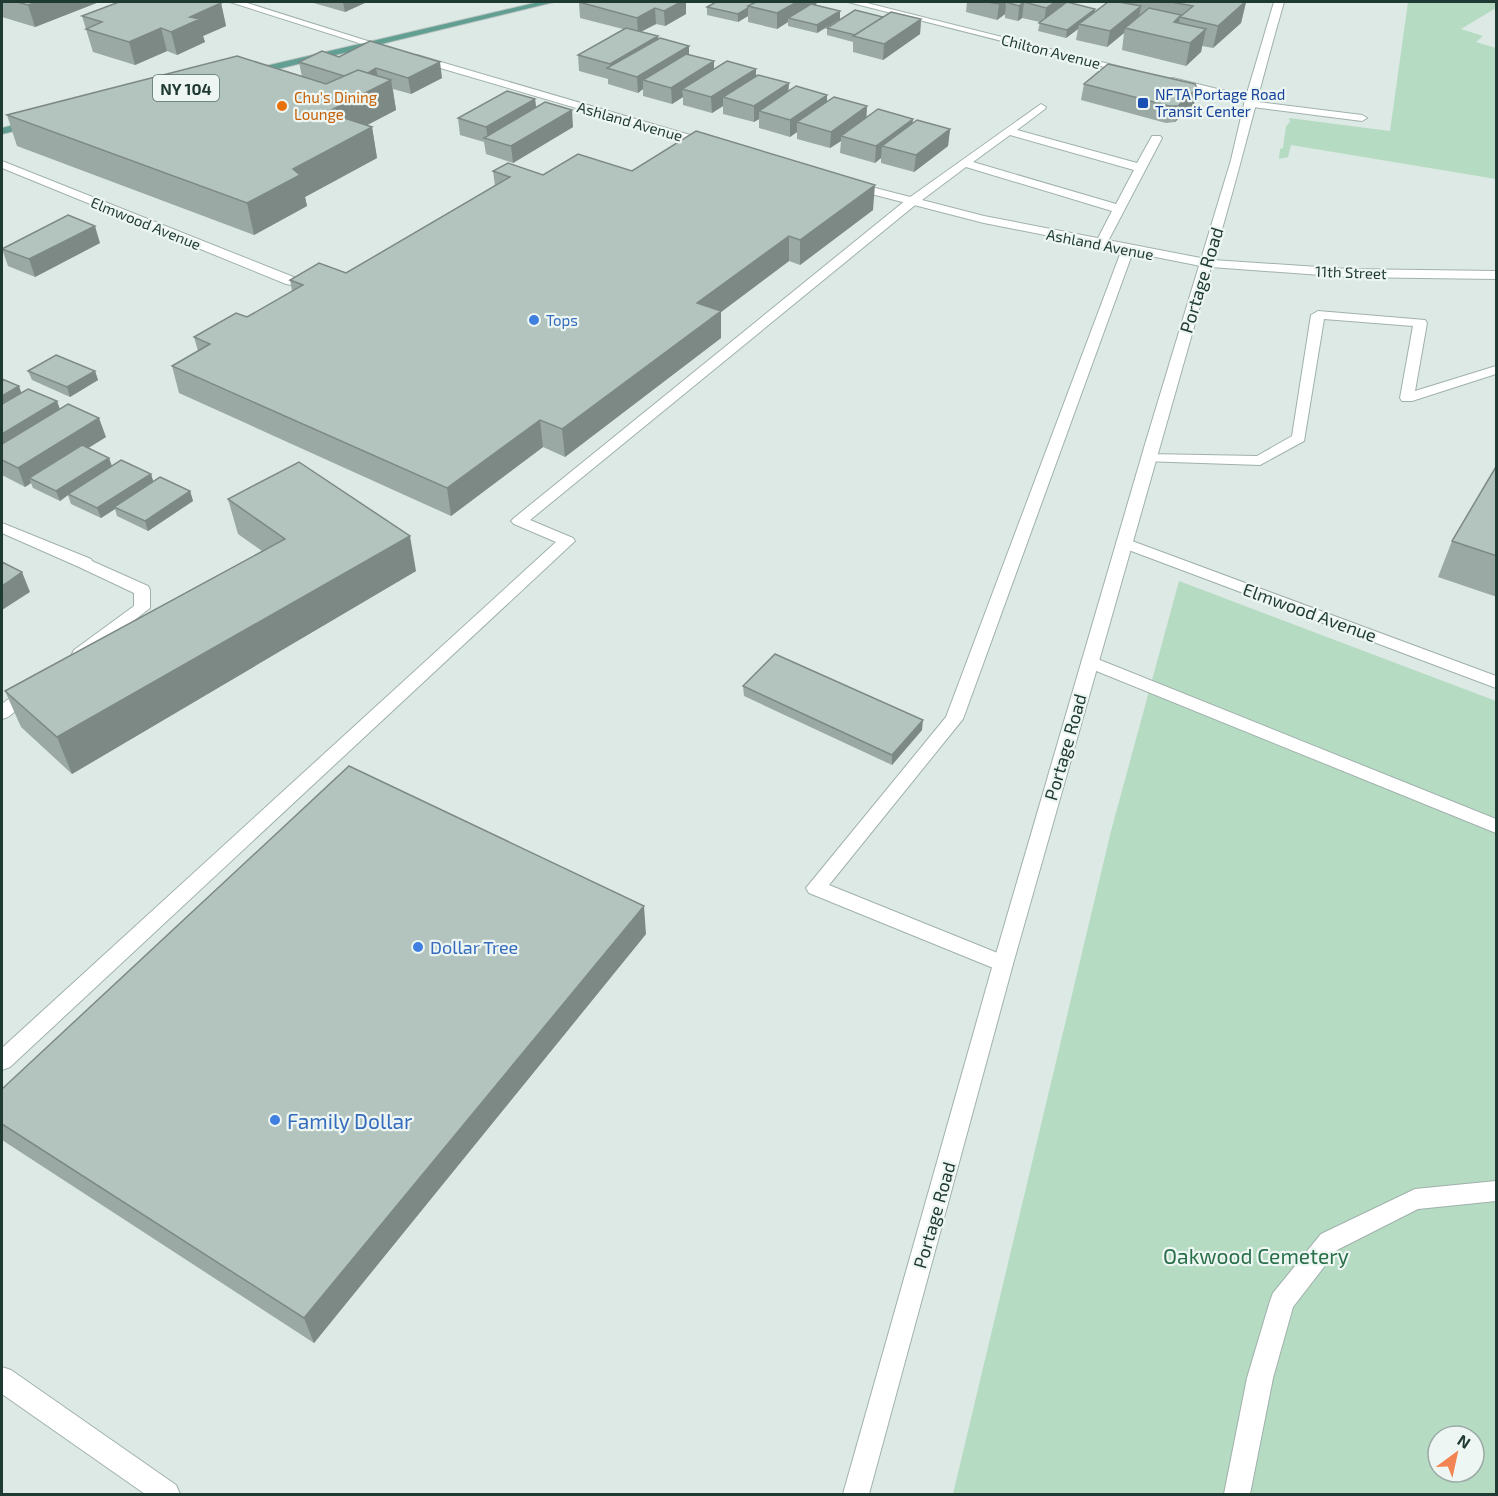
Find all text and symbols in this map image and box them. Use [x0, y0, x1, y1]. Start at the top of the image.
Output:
street label: Chilton Avenue [1000, 30, 1102, 72]
road number: NY 104 [153, 75, 219, 101]
place label: NFTA Portage Road Transit Center [1155, 85, 1285, 120]
place label: Chu's Dining Lounge [294, 88, 378, 123]
marker: NFTA Portage Road Transit Center [1136, 96, 1150, 110]
street label: Ashland Avenue [575, 97, 685, 145]
marker: Chu's Dining Lounge [275, 99, 289, 113]
street label: Elmwood Avenue [88, 193, 204, 253]
street label: Portage Road [1174, 224, 1228, 336]
street label: Ashland Avenue [1045, 225, 1155, 263]
street label: 11th Street [1315, 262, 1387, 282]
place label: Tops [546, 311, 578, 329]
marker: Tops [527, 313, 541, 327]
street label: Elmwood Avenue [1240, 578, 1380, 646]
street label: Portage Road [1039, 691, 1091, 803]
place label: Dollar Tree [430, 936, 518, 958]
marker: Dollar Tree [411, 940, 425, 954]
place label: Family Dollar [287, 1108, 413, 1133]
marker: Family Dollar [268, 1113, 282, 1127]
street label: Portage Road [908, 1159, 960, 1271]
park label: Oakwood Cemetery [1163, 1243, 1349, 1268]
north arrow [1426, 1424, 1486, 1484]
text: N [1454, 1430, 1474, 1452]

